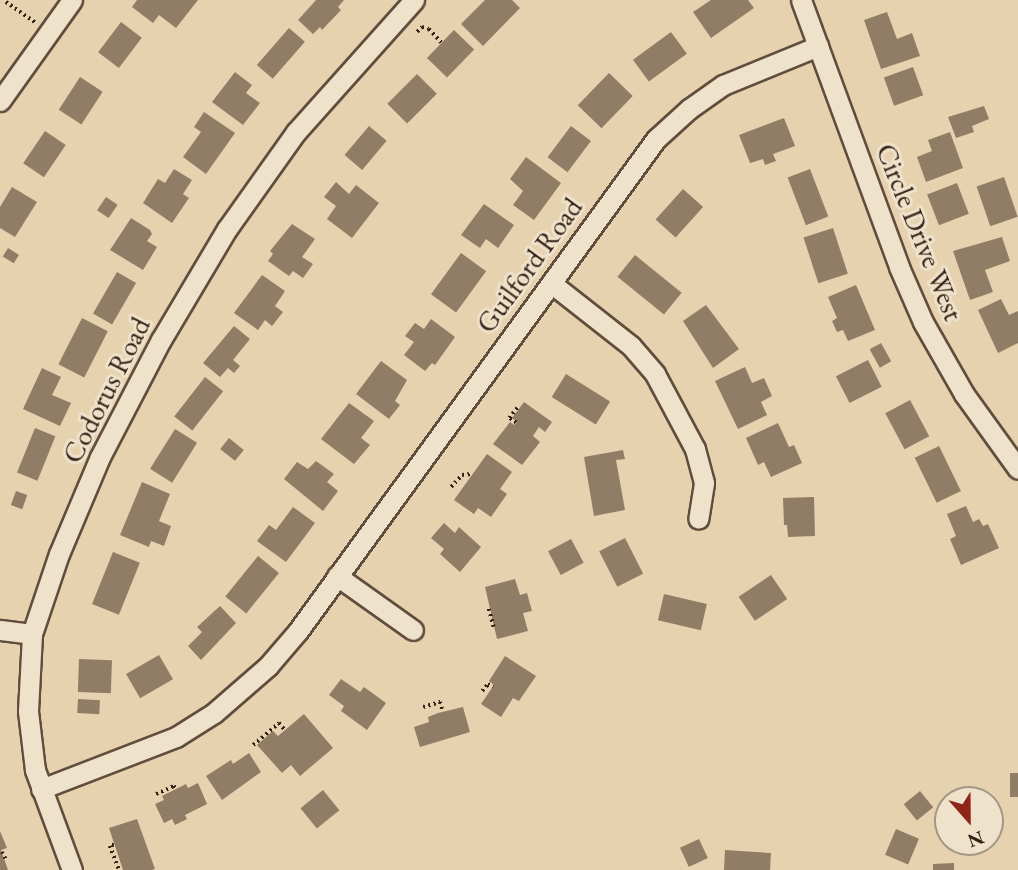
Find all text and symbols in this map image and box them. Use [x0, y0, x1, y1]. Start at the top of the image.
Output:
street label: Circle Drive West [869, 139, 971, 325]
street label: Guilford Road [469, 191, 589, 339]
street label: Codorus Road [55, 311, 157, 469]
north arrow [934, 786, 1004, 856]
text: N [964, 825, 988, 854]

